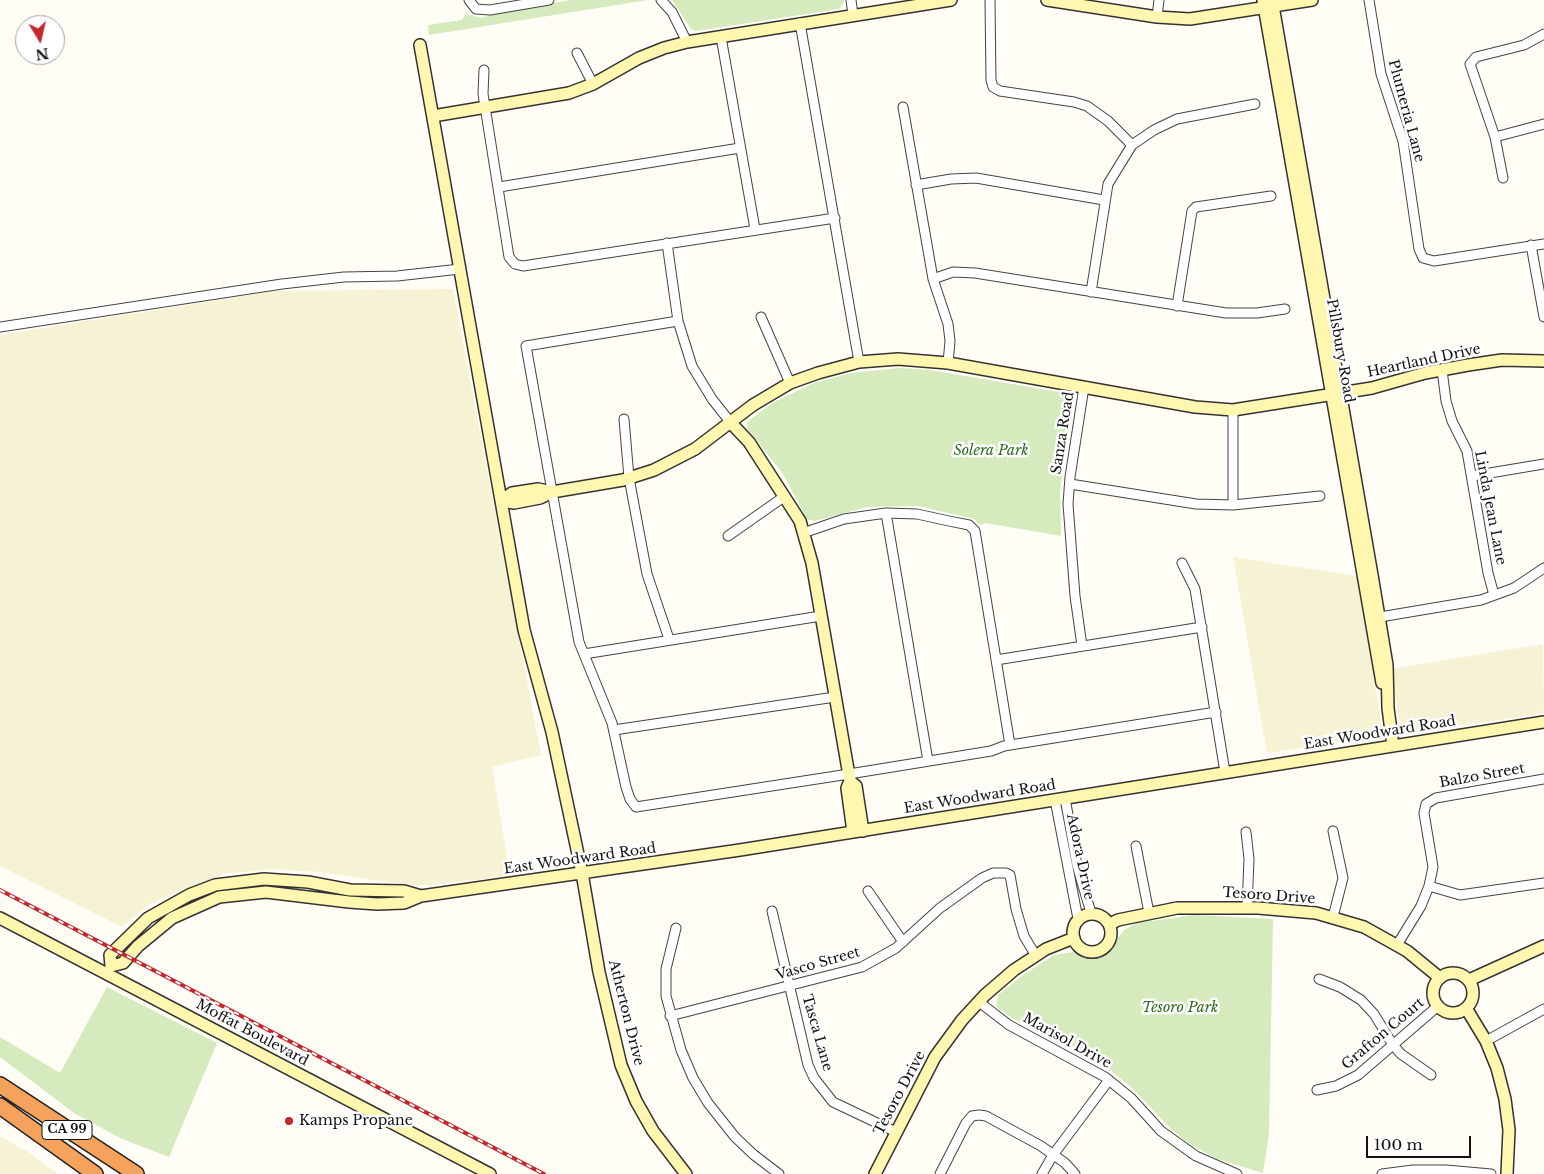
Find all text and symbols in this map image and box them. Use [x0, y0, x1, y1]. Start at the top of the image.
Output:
north arrow [15, 15, 65, 65]
text: N [34, 44, 50, 64]
street label: Plumeria Lane [1384, 58, 1428, 164]
street label: Pillsbury Road [1323, 298, 1357, 404]
street label: Heartland Drive [1366, 341, 1482, 381]
street label: Sanza Road [1048, 391, 1078, 475]
park label: Solera Park [954, 443, 1028, 459]
street label: Linda Jean Lane [1471, 449, 1509, 567]
street label: East Woodward Road [1303, 713, 1457, 753]
street label: Balzo Street [1438, 760, 1526, 792]
street label: East Woodward Road [903, 777, 1057, 817]
street label: Adora Drive [1063, 812, 1097, 902]
street label: East Woodward Road [503, 840, 657, 878]
street label: Tesoro Drive [1222, 884, 1316, 908]
street label: Vasco Street [774, 944, 862, 984]
street label: Atherton Drive [605, 958, 647, 1068]
street label: Tasca Lane [798, 993, 836, 1073]
street label: Grafton Court [1338, 995, 1428, 1073]
street label: Moffat Boulevard [193, 996, 311, 1070]
park label: Tesoro Park [1142, 1000, 1218, 1016]
street label: Marisol Drive [1020, 1010, 1114, 1072]
street label: Tesoro Drive [871, 1048, 929, 1138]
place label: Kamps Propane [299, 1113, 413, 1129]
marker: Kamps Propane [283, 1115, 295, 1127]
road number: CA 99 [42, 1120, 92, 1140]
scale bar [1369, 1126, 1474, 1158]
text: 100 m [1374, 1135, 1423, 1154]

